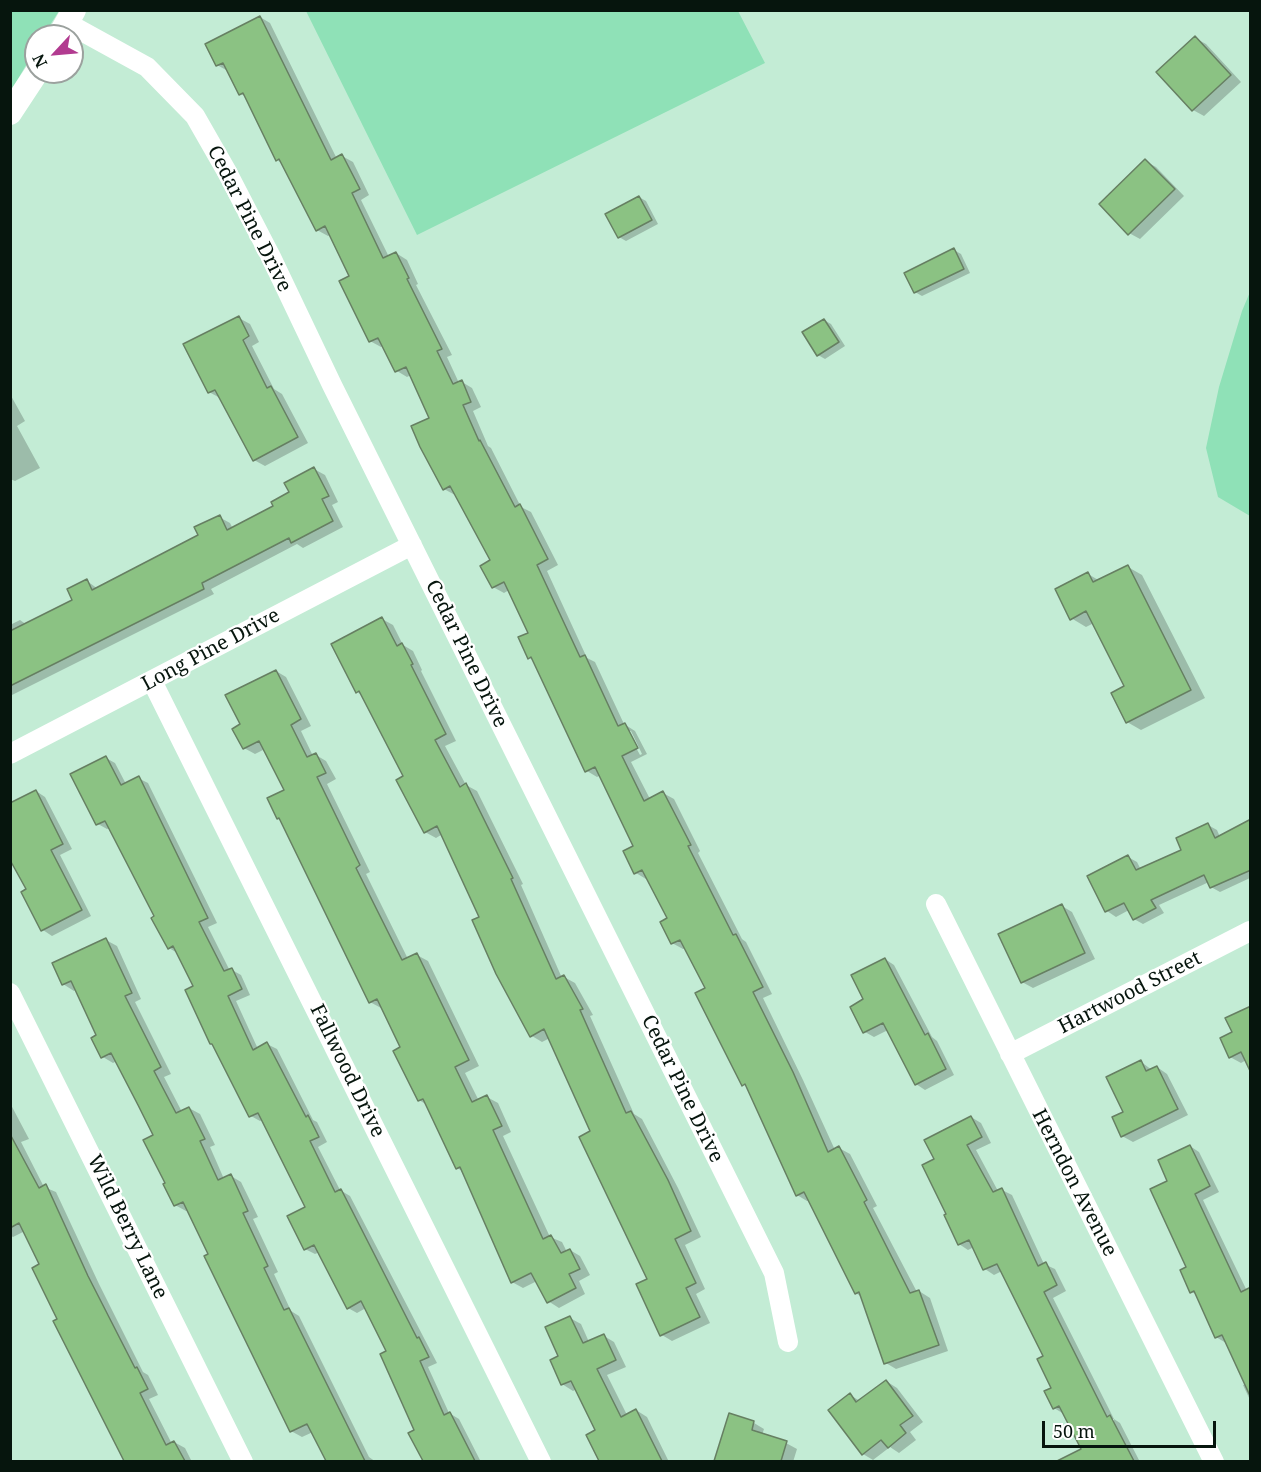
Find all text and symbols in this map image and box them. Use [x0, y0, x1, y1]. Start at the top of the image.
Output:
north arrow [24, 24, 84, 84]
text: N [27, 51, 52, 72]
street label: Cedar Pine Drive [202, 142, 296, 296]
street label: Cedar Pine Drive [420, 576, 512, 732]
street label: Long Pine Drive [138, 604, 284, 696]
street label: Hartwood Street [1055, 947, 1205, 1039]
street label: Fallwood Drive [304, 1001, 390, 1141]
street label: Cedar Pine Drive [636, 1011, 728, 1167]
street label: Herndon Avenue [1026, 1105, 1122, 1261]
street label: Wild Berry Lane [82, 1151, 172, 1303]
scale bar [1045, 1409, 1219, 1447]
text: 50 m [1053, 1419, 1095, 1443]

